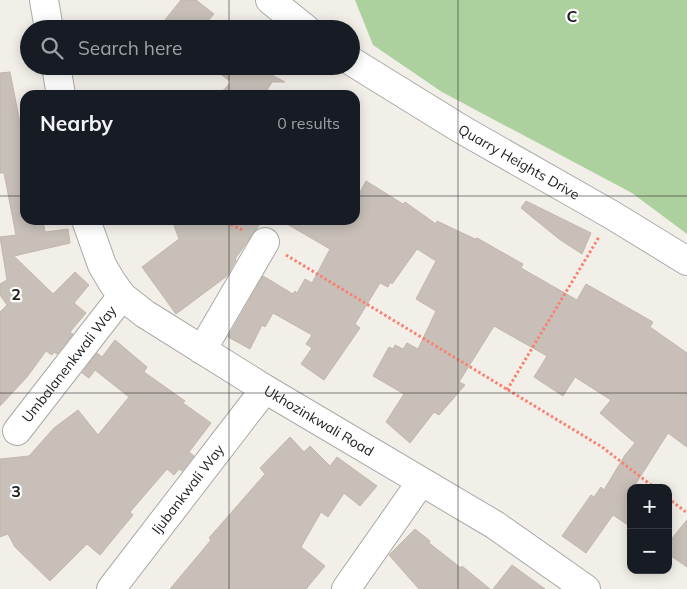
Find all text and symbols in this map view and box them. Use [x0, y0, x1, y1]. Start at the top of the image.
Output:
text: C [567, 6, 578, 26]
search box [20, 20, 360, 75]
icon: search [38, 34, 66, 62]
text: Search here [78, 36, 182, 60]
text: Nearby [40, 110, 113, 136]
text: 0 results [277, 113, 340, 133]
street label: Quarry Heights Drive [455, 120, 583, 204]
text: 2 [11, 284, 21, 304]
street label: Umbalanenkwali Way [18, 301, 121, 426]
street label: Ukhozinkwali Road [261, 381, 377, 460]
street label: Ijubankwali Way [148, 440, 228, 538]
text: 3 [11, 481, 21, 501]
map controls [627, 484, 672, 574]
button: + [627, 484, 672, 529]
button: − [627, 529, 672, 574]

